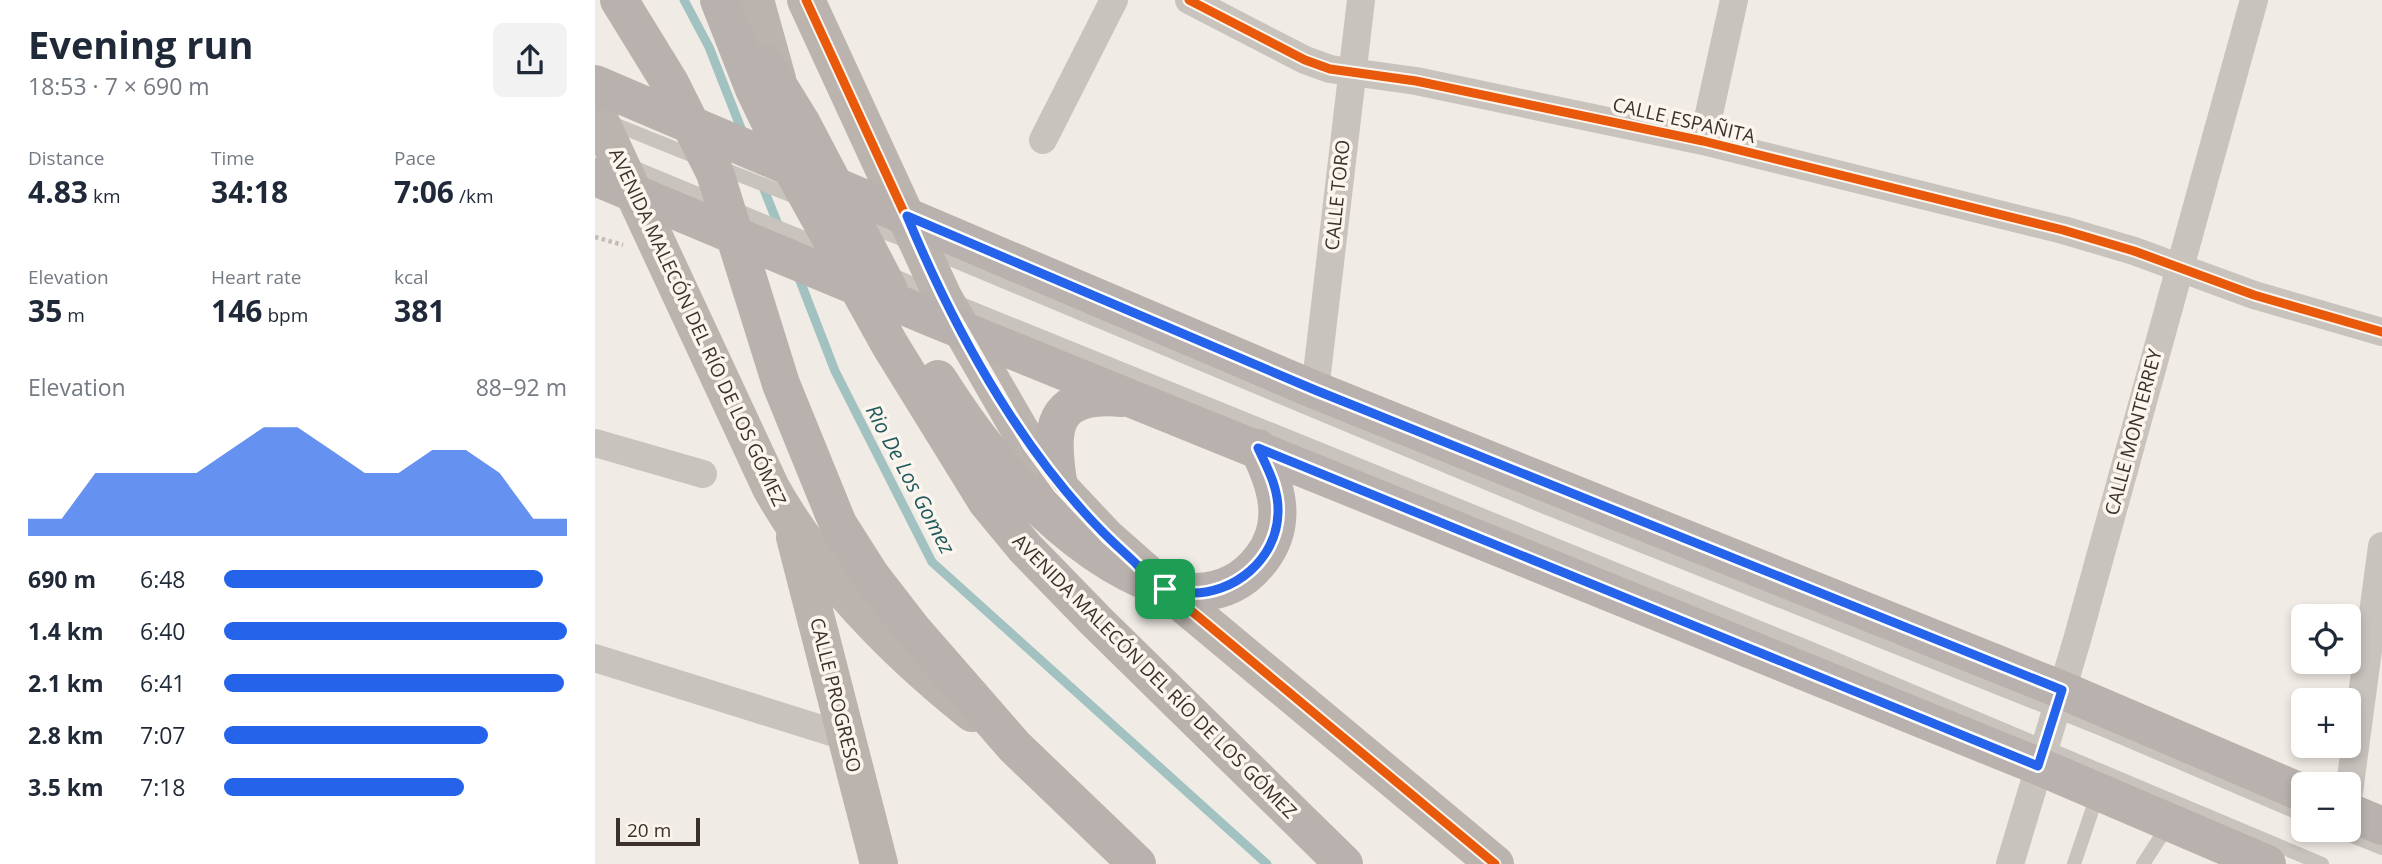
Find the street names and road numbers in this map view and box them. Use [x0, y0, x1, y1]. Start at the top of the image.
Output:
street label: CALLE ESPAÑITA [1610, 91, 1758, 149]
street label: CALLE TORO [1318, 138, 1356, 252]
street label: AVENIDA MALECÓN DEL RÍO DE LOS GÓMEZ [603, 144, 793, 510]
street label: CALLE MONTERREY [2098, 346, 2168, 518]
street label: AVENIDA MALECÓN DEL RÍO DE LOS GÓMEZ [1007, 528, 1303, 824]
street label: CALLE PROGRESO [804, 615, 868, 775]

